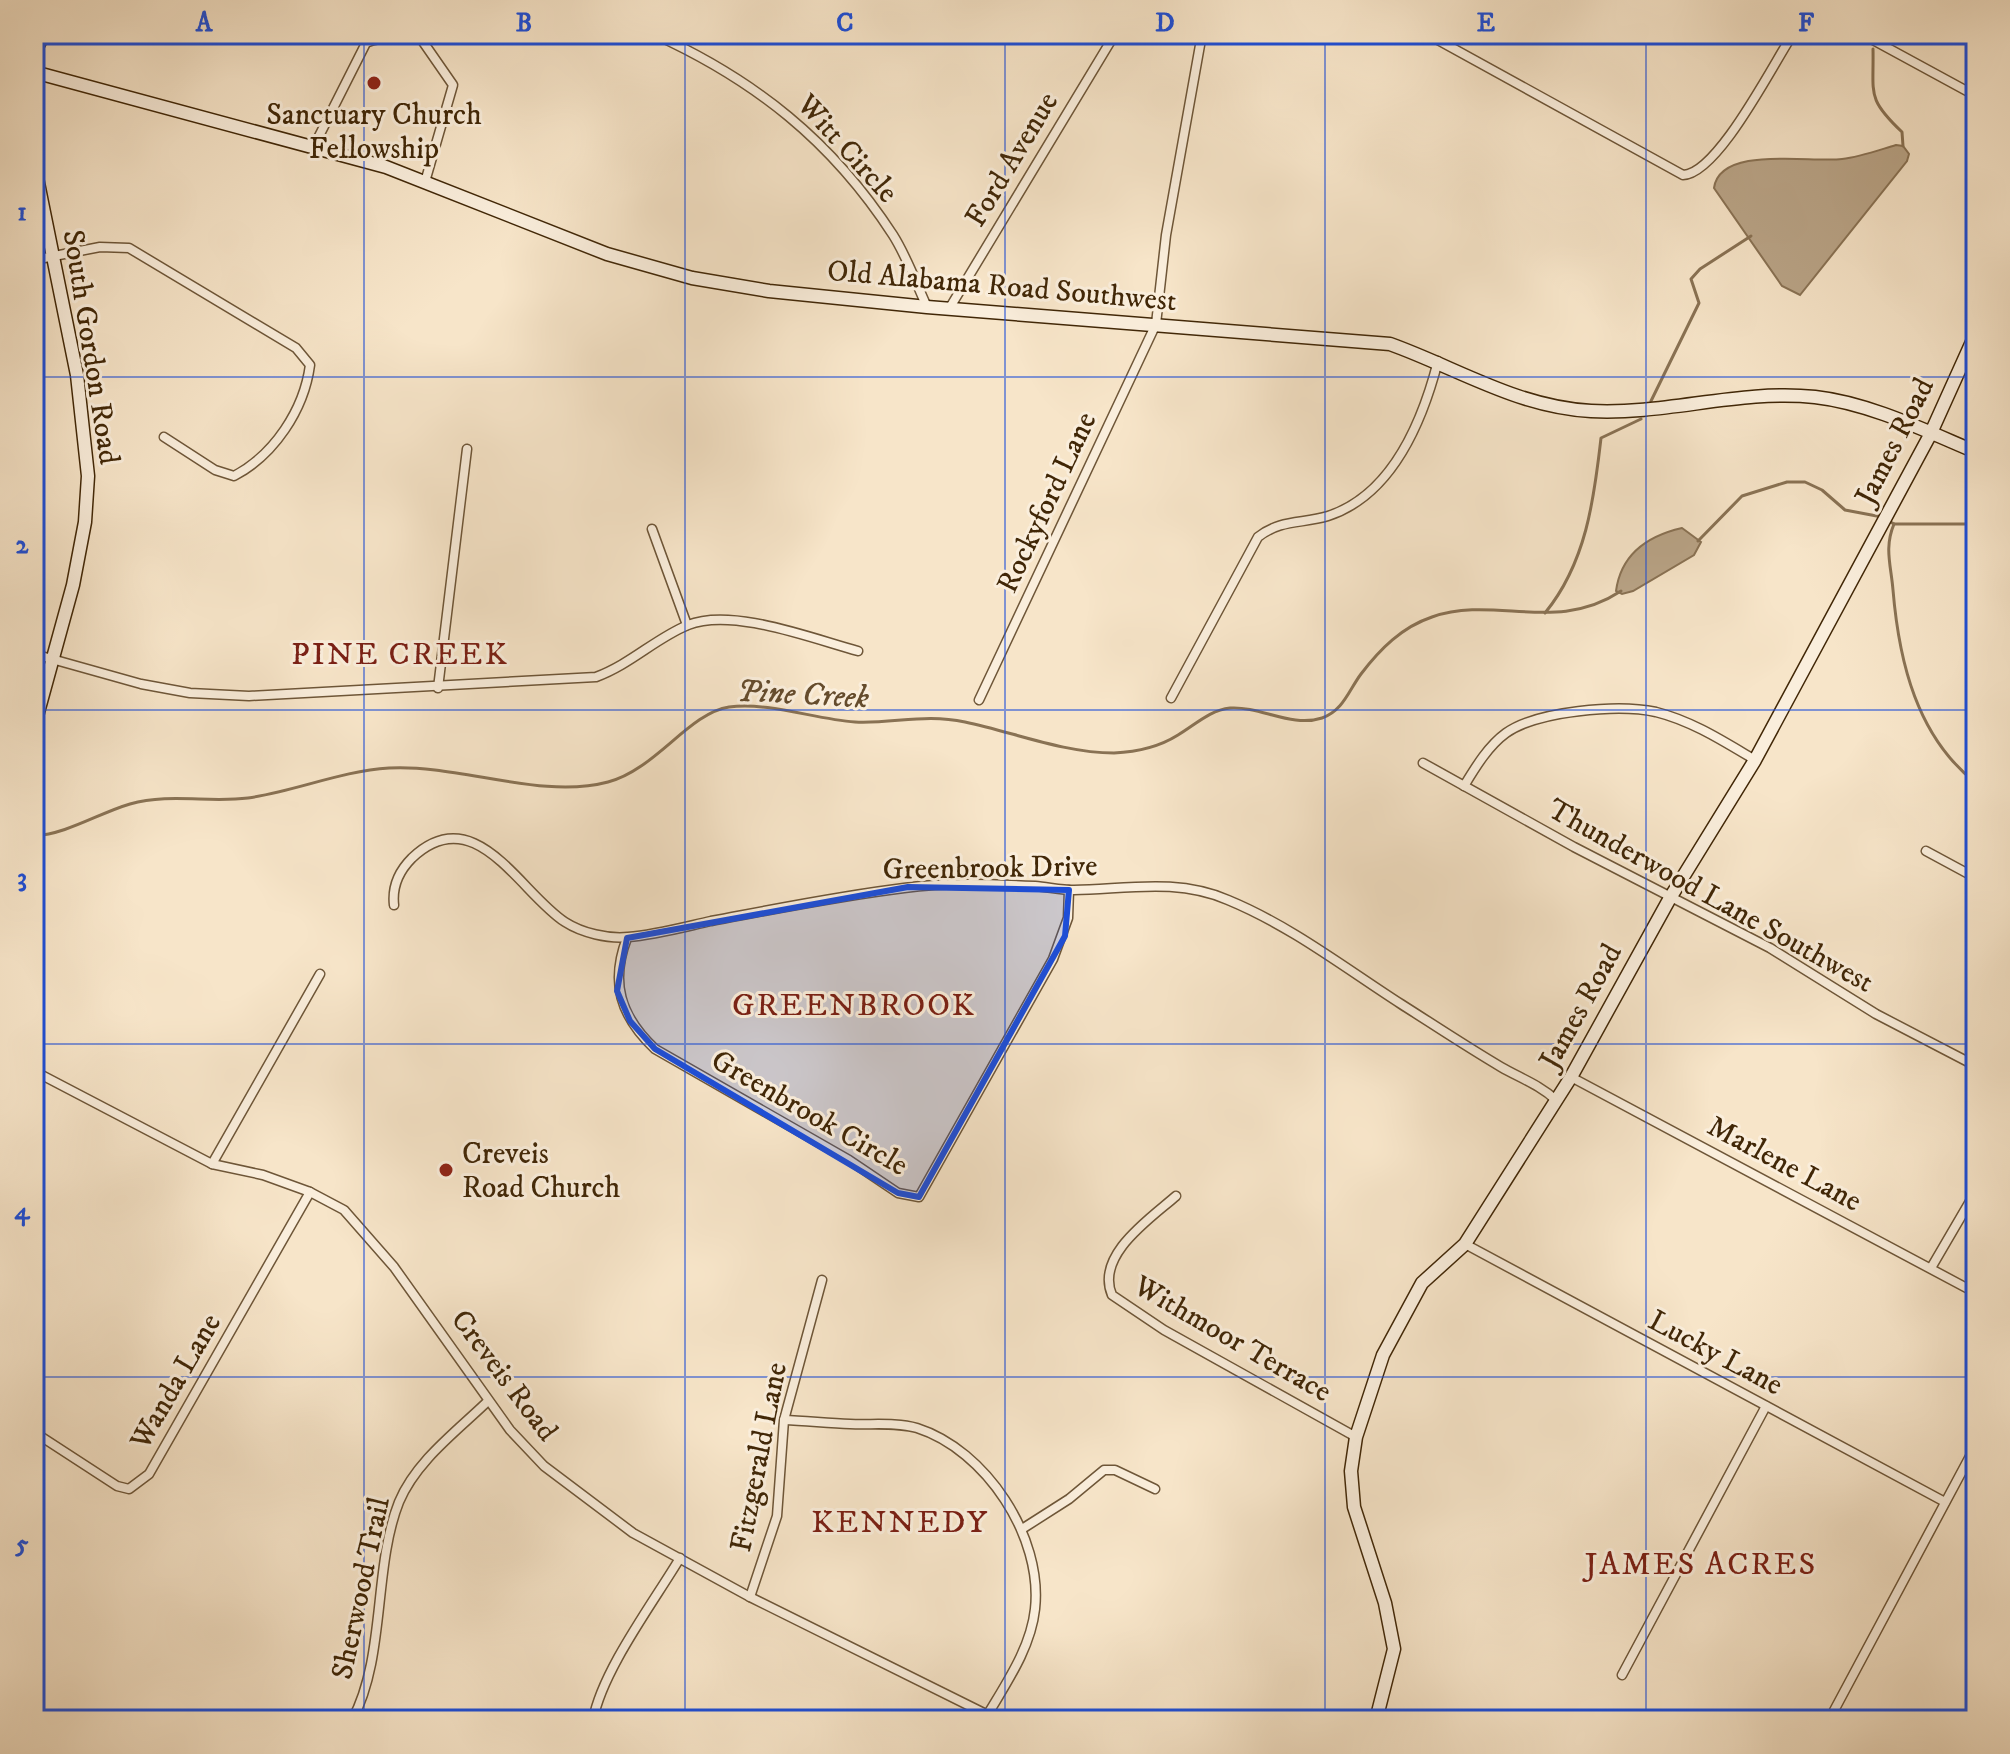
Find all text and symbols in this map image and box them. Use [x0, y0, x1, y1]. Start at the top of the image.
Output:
text: A [195, 7, 214, 40]
text: B [516, 7, 532, 40]
text: C [836, 7, 854, 40]
text: D [1155, 7, 1175, 40]
text: E [1477, 7, 1495, 40]
text: F [1798, 7, 1815, 40]
marker: Sanctuary Church Fellowship [365, 74, 383, 92]
street label: Witt Circle [788, 86, 905, 211]
street label: Ford Avenue [958, 86, 1067, 234]
place label: Sanctuary Church Fellowship [266, 97, 482, 168]
text: 1 [17, 196, 27, 229]
street label: South Gordon Road [54, 227, 127, 467]
street label: Old Alabama Road Southwest [826, 253, 1178, 320]
street label: James Road [1846, 372, 1943, 514]
street label: Rockyford Lane [989, 406, 1105, 599]
text: 2 [16, 529, 30, 562]
district label: PINE CREEK [291, 635, 509, 675]
water label: Pine Creek [736, 672, 870, 718]
street label: Thunderwood Lane Southwest [1541, 791, 1880, 1001]
street label: Greenbrook Drive [882, 848, 1098, 889]
text: 3 [17, 862, 27, 895]
street label: James Road [1530, 938, 1631, 1078]
district label: GREENBROOK [732, 986, 976, 1026]
street label: Greenbrook Circle [704, 1042, 914, 1185]
street label: Marlene Lane [1701, 1108, 1868, 1220]
place label: Creveis Road Church [462, 1136, 621, 1207]
marker: Creveis Road Church [437, 1161, 455, 1179]
text: 4 [15, 1195, 31, 1228]
street label: Withmoor Terrace [1126, 1267, 1338, 1411]
street label: Lucky Lane [1642, 1302, 1789, 1404]
street label: Creveis Road [442, 1303, 565, 1449]
street label: Wanda Lane [122, 1307, 230, 1457]
street label: Fitzgerald Lane [723, 1359, 796, 1555]
street label: Sherwood Trail [324, 1494, 399, 1683]
district label: KENNEDY [811, 1503, 989, 1543]
text: 5 [15, 1528, 29, 1561]
district label: JAMES ACRES [1582, 1545, 1817, 1585]

